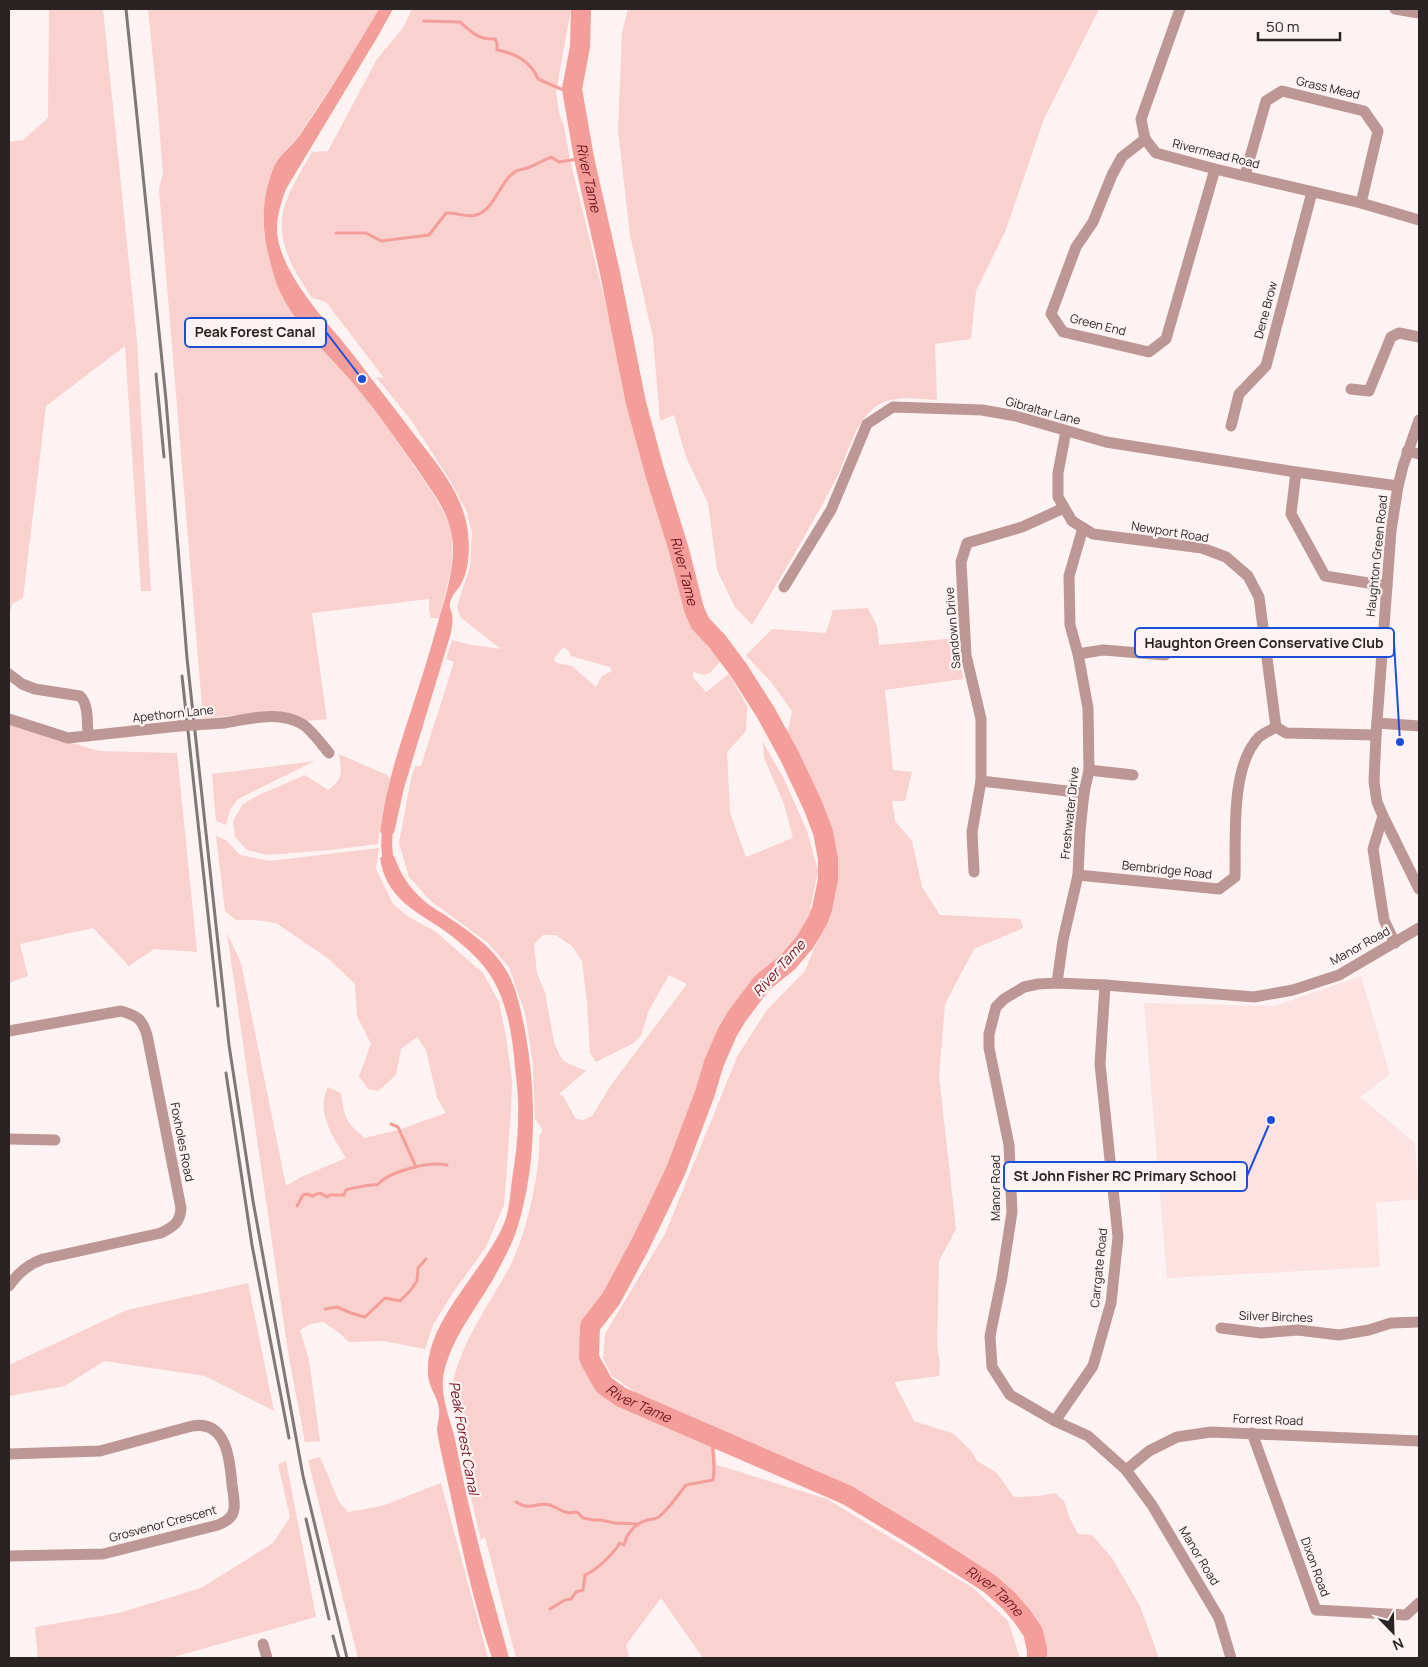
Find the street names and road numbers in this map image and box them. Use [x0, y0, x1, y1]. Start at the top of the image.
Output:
street label: Grass Mead [1295, 72, 1362, 103]
street label: Rivermead Road [1171, 134, 1261, 173]
street label: Dene Brow [1250, 279, 1281, 341]
street label: Green End [1068, 309, 1128, 340]
street label: Gibraltar Lane [1004, 392, 1083, 429]
street label: Haughton Green Road [1362, 494, 1391, 617]
street label: Newport Road [1130, 517, 1210, 546]
street label: Sandown Drive [940, 586, 965, 670]
street label: Apethorn Lane [132, 701, 214, 726]
street label: Freshwater Drive [1056, 766, 1083, 860]
street label: Bembridge Road [1121, 856, 1213, 883]
street label: Manor Road [1327, 922, 1393, 969]
street label: Foxholes Road [166, 1101, 199, 1183]
street label: Manor Road [987, 1155, 1004, 1221]
street label: Carrgate Road [1086, 1227, 1111, 1309]
street label: Silver Birches [1239, 1307, 1313, 1326]
street label: Forrest Road [1233, 1410, 1304, 1429]
street label: Grosvenor Crescent [107, 1501, 219, 1546]
street label: Manor Road [1175, 1523, 1224, 1588]
street label: Dixon Road [1297, 1535, 1334, 1599]

